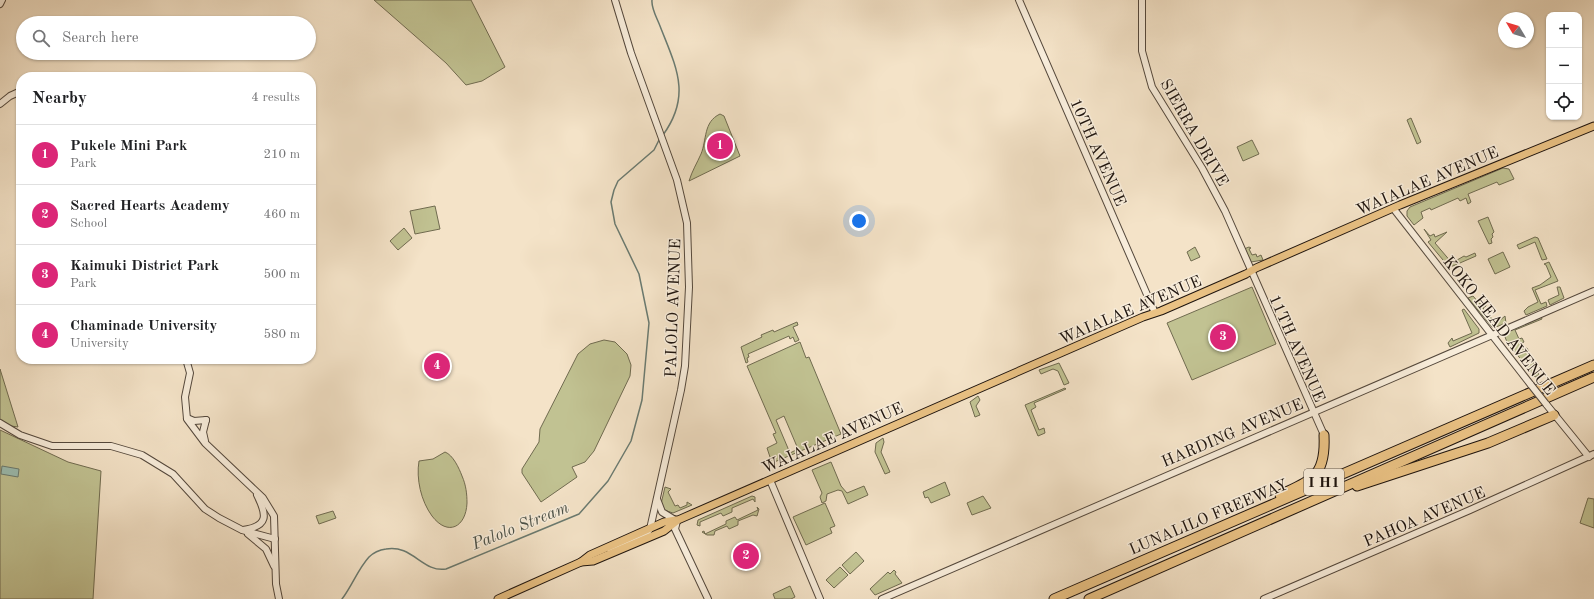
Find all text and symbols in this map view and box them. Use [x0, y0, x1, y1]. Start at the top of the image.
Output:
north arrow [1498, 12, 1534, 48]
map controls [1546, 12, 1582, 120]
button: + [1546, 12, 1582, 48]
search box [16, 16, 316, 60]
icon: search [30, 27, 52, 49]
text: Search here [62, 31, 139, 46]
button: − [1546, 48, 1582, 84]
street label: SIERRA DRIVE [1156, 77, 1230, 189]
button: locate [1546, 84, 1582, 120]
text: Nearby [32, 90, 87, 107]
text: 4 results [251, 91, 300, 104]
street label: 10TH AVENUE [1066, 97, 1128, 209]
pin: 1 [707, 131, 733, 161]
text: Pukele Mini Park [70, 139, 187, 154]
street label: WAIALAE AVENUE [1354, 145, 1501, 219]
text: 1 [41, 148, 49, 161]
text: 210 m [263, 148, 300, 161]
text: Park [70, 157, 97, 170]
text: Sacred Hearts Academy [70, 199, 230, 214]
text: 2 [41, 208, 49, 221]
text: 460 m [263, 208, 300, 221]
your location [849, 211, 869, 231]
text: School [70, 217, 107, 230]
street label: PALOLO AVENUE [664, 238, 684, 378]
street label: KOKO HEAD AVENUE [1439, 254, 1558, 399]
text: Kaimuki District Park [70, 259, 219, 274]
text: 3 [41, 268, 49, 281]
text: 500 m [263, 268, 300, 281]
street label: WAIALAE AVENUE [1057, 274, 1204, 348]
text: Park [70, 277, 97, 290]
street label: 11TH AVENUE [1265, 293, 1327, 405]
text: Chaminade University [70, 319, 217, 334]
pin: 3 [1210, 322, 1236, 352]
text: 4 [41, 328, 49, 341]
text: 580 m [263, 328, 300, 341]
text: University [70, 337, 129, 350]
pin: 4 [424, 351, 450, 381]
street label: HARDING AVENUE [1160, 397, 1306, 471]
street label: WAIALAE AVENUE [760, 400, 906, 477]
road number: I H1 [1304, 469, 1344, 495]
street label: LUNALILO FREEWAY [1127, 477, 1291, 559]
street label: PAHOA AVENUE [1362, 485, 1488, 551]
water label: Palolo Stream [469, 499, 572, 554]
pin: 2 [733, 541, 759, 571]

